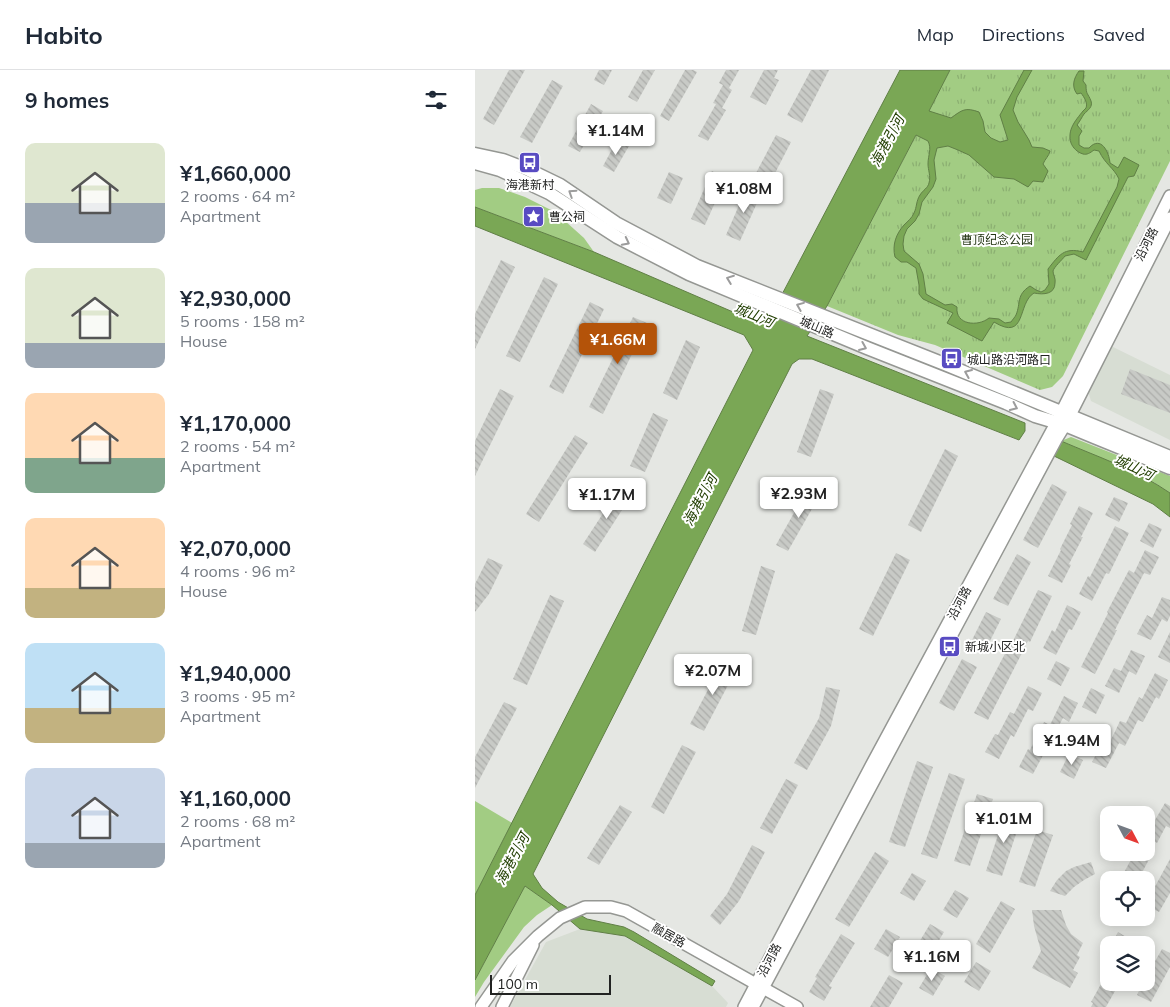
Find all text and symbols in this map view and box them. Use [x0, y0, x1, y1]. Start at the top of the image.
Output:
text: Habito [25, 20, 103, 50]
text: Map [917, 23, 954, 46]
text: Directions [982, 23, 1065, 46]
text: Saved [1093, 23, 1145, 46]
icon: filters [422, 86, 450, 114]
text: 9 homes [25, 87, 109, 113]
water label: 海港引河 [866, 109, 910, 170]
pin: ¥1.14M [575, 114, 657, 156]
text: ¥1.14M [588, 120, 644, 140]
bus stop icon: 海港新村 [518, 151, 542, 175]
text: ¥1,660,000 [180, 160, 291, 186]
icon: home [65, 163, 125, 223]
pin: ¥1.08M [703, 172, 785, 214]
place label: 海港新村 [506, 177, 555, 192]
text: ¥1.08M [716, 178, 772, 198]
text: 2 rooms · 64 m² [180, 186, 295, 206]
one-way arrow [568, 190, 578, 199]
place icon: 曹公祠 [521, 204, 545, 228]
text: Apartment [180, 206, 261, 226]
place label: 曹公祠 [549, 209, 585, 224]
street label: 沿河路 [1131, 225, 1161, 263]
park label: 曹顶纪念公园 [961, 232, 1033, 247]
one-way arrow [621, 236, 630, 246]
one-way arrow [726, 274, 735, 285]
text: ¥2,930,000 [180, 285, 291, 311]
icon: home [65, 288, 125, 348]
water label: 城山河 [731, 299, 780, 332]
one-way arrow [796, 302, 805, 312]
text: 5 rooms · 158 m² [180, 311, 305, 331]
street label: 城山路 [797, 313, 837, 341]
pin: ¥1.66M [577, 322, 659, 365]
text: ¥1.66M [590, 329, 646, 349]
text: House [180, 331, 227, 351]
one-way arrow [858, 340, 867, 351]
bus stop icon: 城山路沿河路口 [939, 347, 963, 371]
place label: 城山路沿河路口 [967, 352, 1051, 367]
one-way arrow [964, 369, 973, 380]
one-way arrow [1009, 400, 1018, 411]
text: ¥1,170,000 [180, 410, 291, 436]
icon: home [65, 413, 125, 473]
text: 2 rooms · 54 m² [180, 436, 295, 456]
water label: 城山河 [1111, 450, 1160, 485]
text: Apartment [180, 456, 261, 476]
water label: 海港引河 [679, 468, 723, 529]
pin: ¥2.93M [758, 476, 840, 519]
pin: ¥1.17M [566, 478, 648, 520]
text: ¥2.93M [771, 483, 827, 503]
text: ¥1.17M [579, 484, 635, 504]
text: ¥2,070,000 [180, 535, 291, 561]
icon: home [65, 538, 125, 598]
text: 4 rooms · 96 m² [180, 561, 295, 581]
text: House [180, 581, 227, 601]
street label: 沿河路 [944, 584, 974, 622]
bus stop icon: 新城小区北 [937, 634, 961, 658]
place label: 新城小区北 [965, 639, 1025, 654]
pin: ¥2.07M [672, 654, 754, 696]
text: ¥1,940,000 [180, 660, 291, 686]
text: ¥2.07M [685, 660, 741, 680]
icon: home [65, 663, 125, 723]
text: 3 rooms · 95 m² [180, 686, 295, 706]
text: Apartment [180, 706, 261, 726]
pin: ¥1.94M [1031, 724, 1113, 766]
text: ¥1.94M [1044, 730, 1100, 750]
text: ¥1,160,000 [180, 785, 291, 811]
icon: home [65, 788, 125, 848]
pin: ¥1.01M [963, 802, 1045, 844]
north arrow [1100, 806, 1155, 861]
map controls [1100, 806, 1155, 991]
text: ¥1.01M [976, 808, 1032, 828]
text: 2 rooms · 68 m² [180, 811, 295, 831]
water label: 海港引河 [491, 827, 535, 888]
text: Apartment [180, 831, 261, 851]
button: locate [1100, 871, 1155, 926]
street label: 融居路 [650, 920, 688, 950]
button: layers [1100, 936, 1155, 991]
pin: ¥1.16M [891, 940, 973, 982]
street label: 沿河路 [754, 941, 784, 979]
text: ¥1.16M [904, 946, 960, 966]
scale bar [490, 972, 611, 995]
text: 100 m [497, 975, 538, 993]

